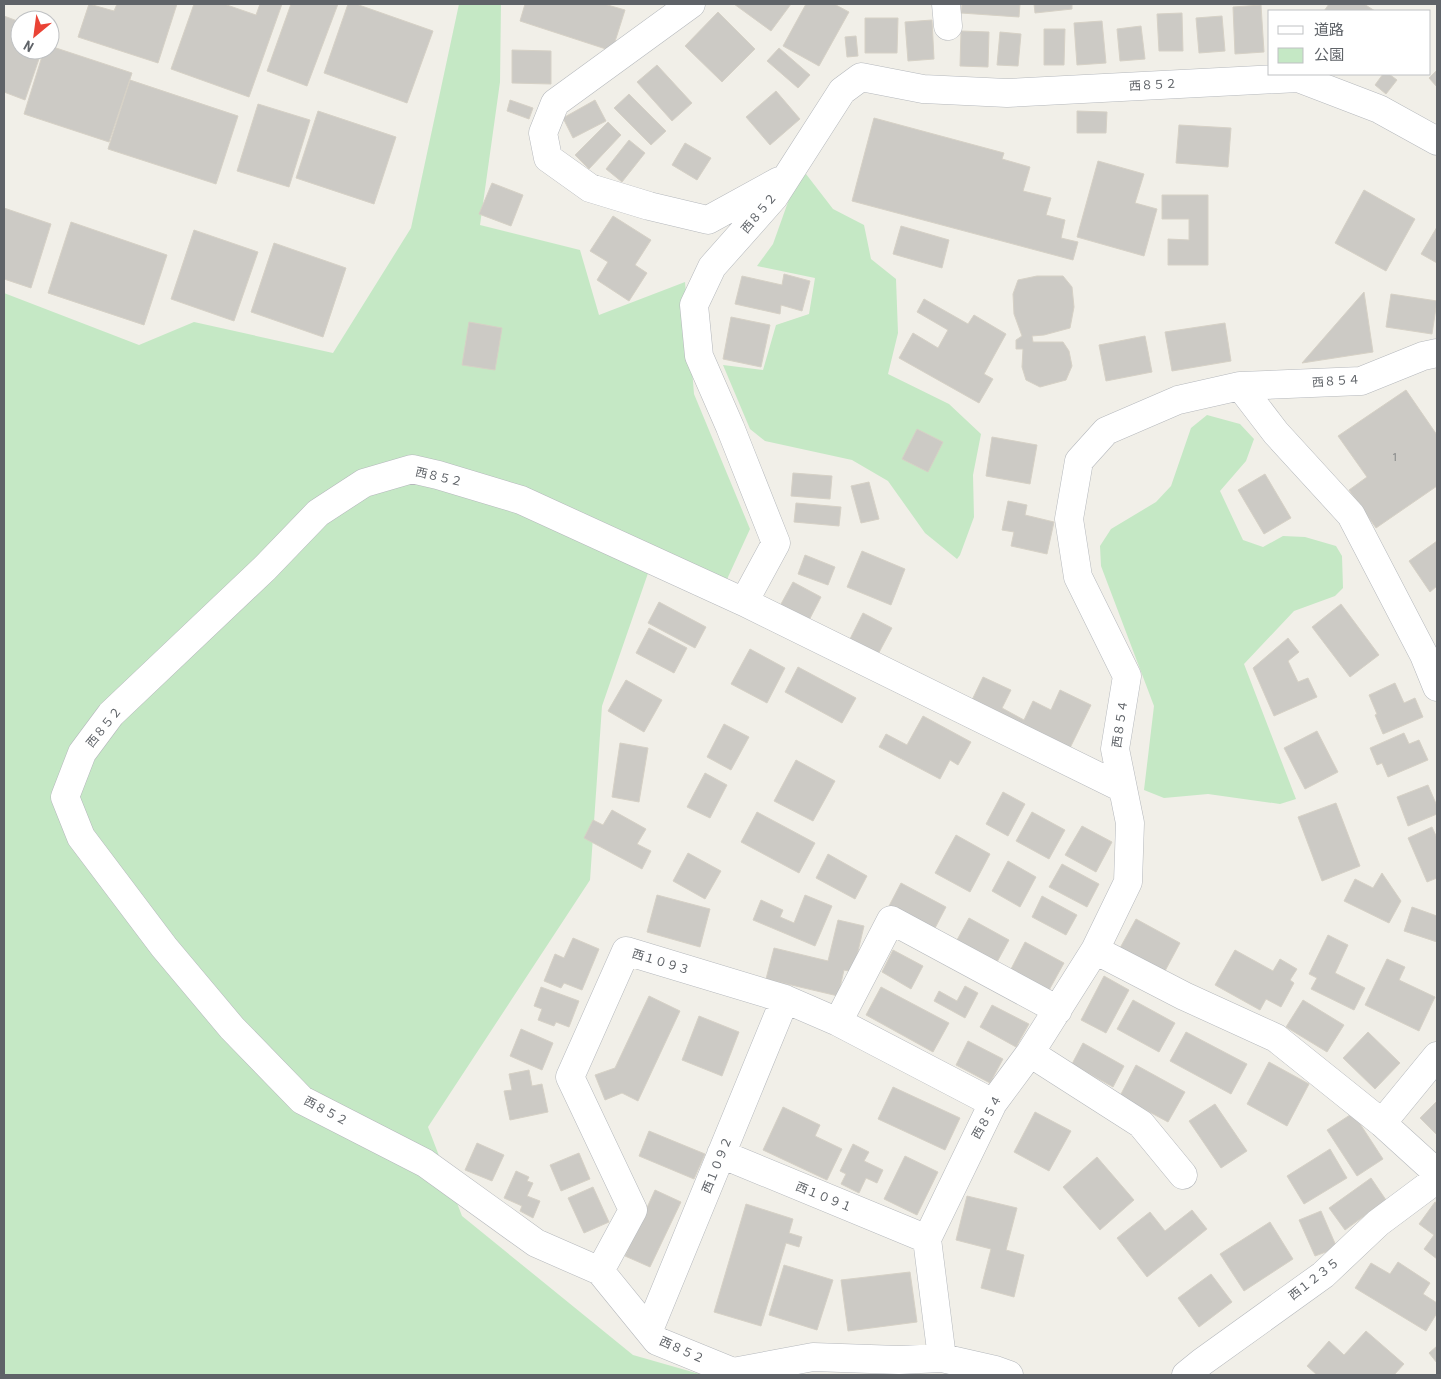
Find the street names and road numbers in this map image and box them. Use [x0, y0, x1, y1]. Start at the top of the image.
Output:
street label: 西８５２ [1129, 77, 1177, 93]
street label: 西８５２ [738, 190, 780, 236]
street label: 西８５４ [1312, 372, 1360, 390]
street label: 西８５２ [414, 465, 464, 489]
street label: 西８５４ [1110, 699, 1130, 749]
street label: 西８５２ [83, 704, 125, 750]
street label: 西１０９３ [630, 947, 692, 977]
street label: 西８５４ [969, 1093, 1005, 1141]
street label: 西８５２ [302, 1094, 350, 1128]
street label: 西１０９２ [699, 1135, 735, 1195]
street label: 西１０９１ [794, 1179, 854, 1215]
street label: 西１２３５ [1286, 1255, 1342, 1303]
street label: 西８５２ [657, 1334, 707, 1366]

